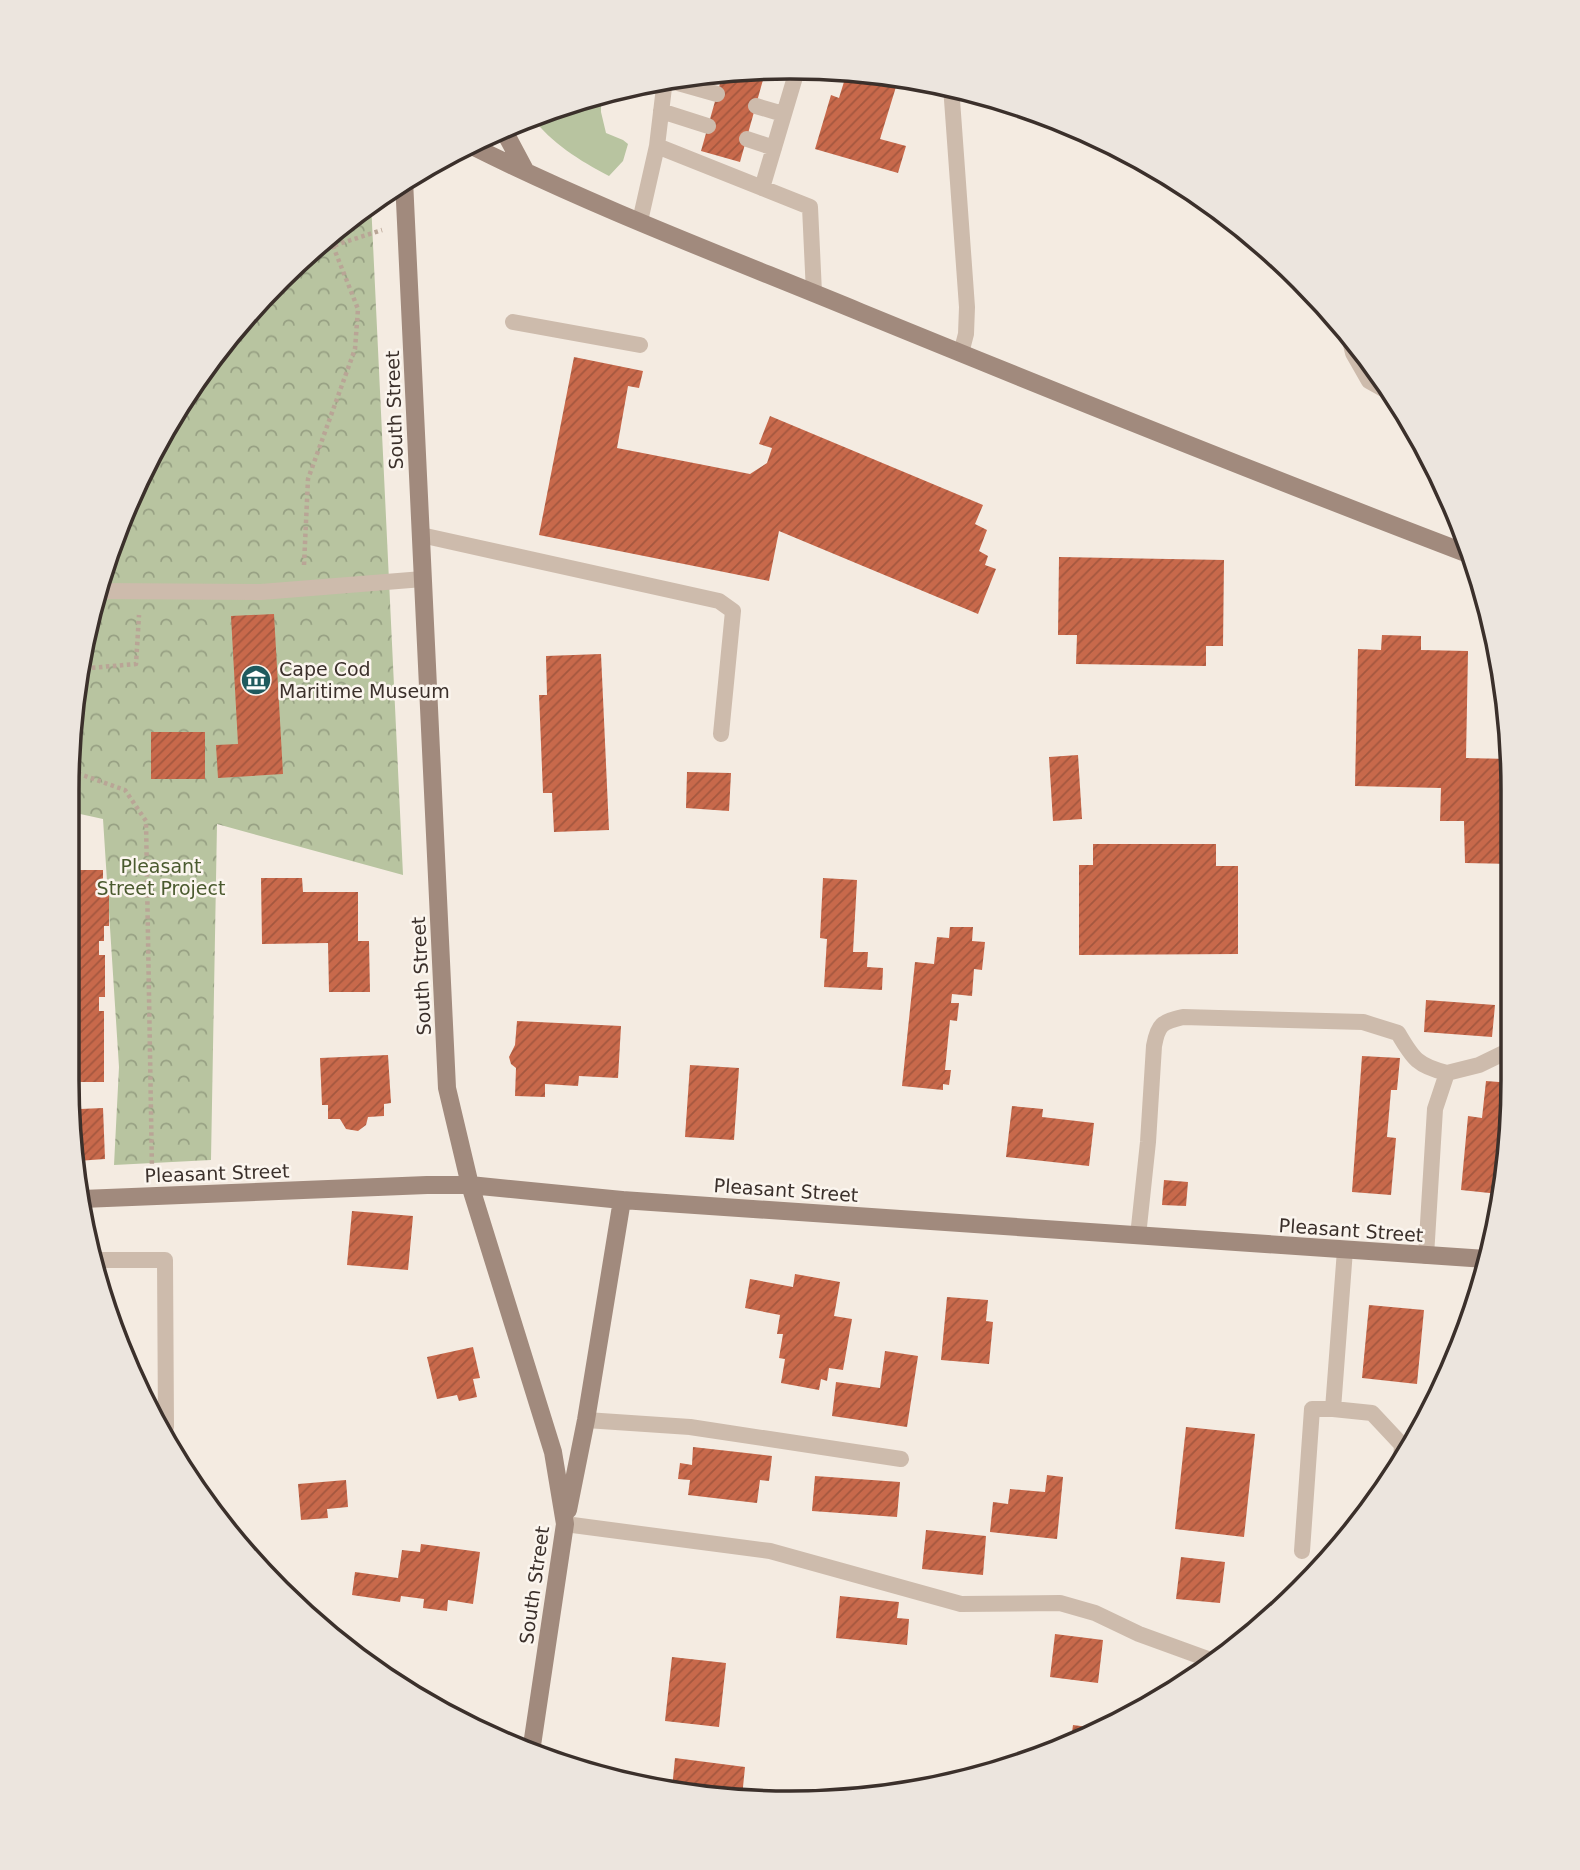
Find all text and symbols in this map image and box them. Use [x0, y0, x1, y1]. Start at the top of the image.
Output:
street label: South Street [381, 350, 407, 470]
place label: Cape Cod Maritime Museum [279, 658, 450, 702]
museum icon: Cape Cod Maritime Museum [239, 663, 273, 697]
park label: Pleasant Street Project [97, 855, 225, 899]
street label: South Street [407, 916, 435, 1036]
street label: Pleasant Street [144, 1159, 290, 1187]
street label: Pleasant Street [713, 1174, 859, 1206]
street label: Pleasant Street [1278, 1214, 1424, 1246]
street label: South Street [515, 1525, 553, 1645]

